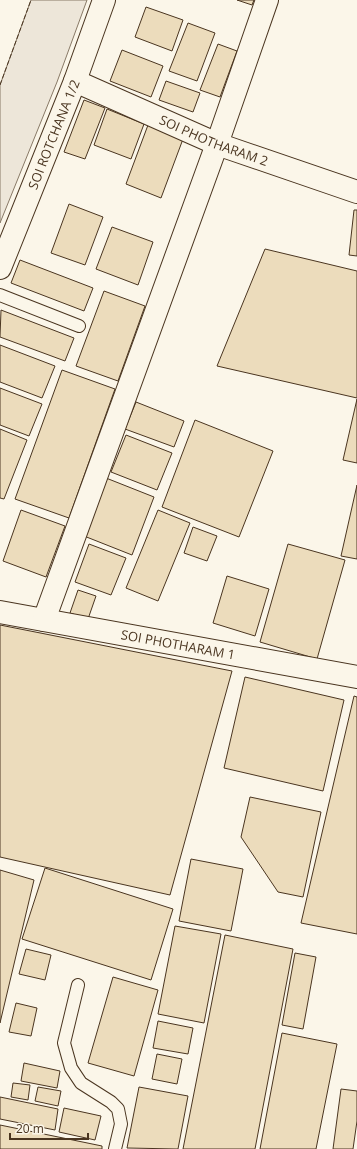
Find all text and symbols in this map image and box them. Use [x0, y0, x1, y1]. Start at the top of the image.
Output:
street label: SOI ROTCHANA 1/2 [24, 77, 84, 192]
street label: SOI PHOTHARAM 2 [157, 111, 271, 170]
street label: SOI PHOTHARAM 1 [120, 625, 237, 664]
scale bar [10, 1115, 88, 1141]
text: 20 m [16, 1120, 44, 1137]

